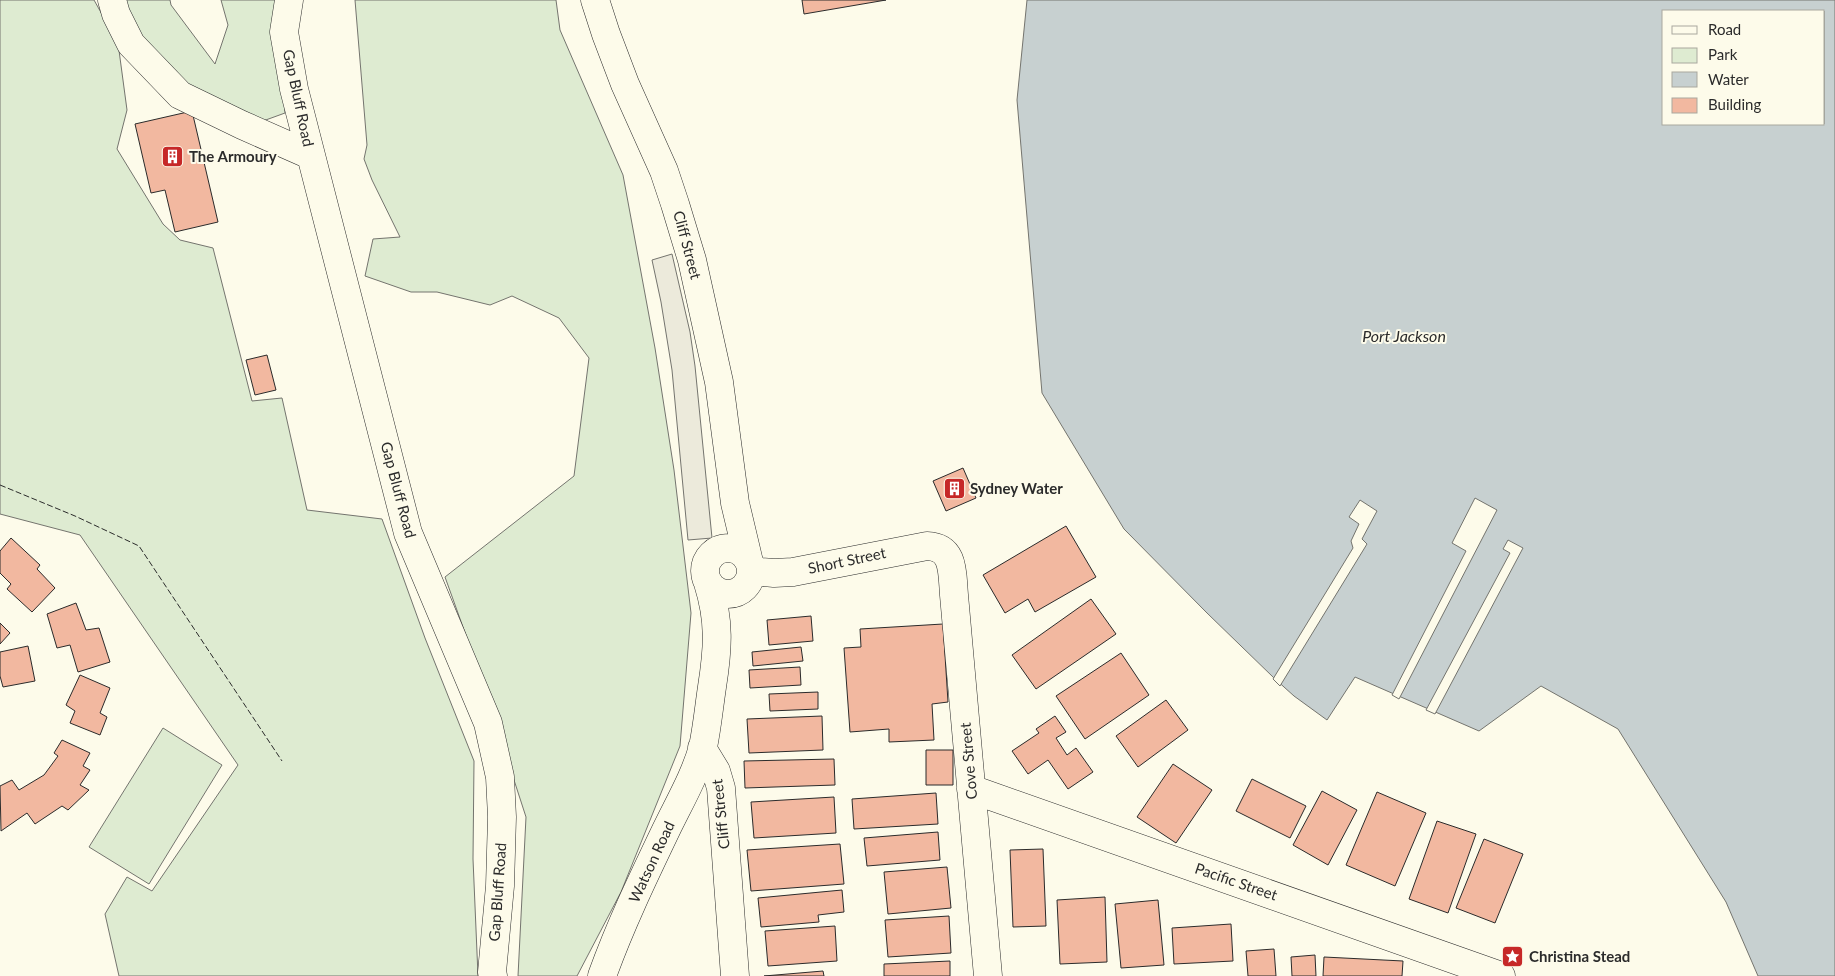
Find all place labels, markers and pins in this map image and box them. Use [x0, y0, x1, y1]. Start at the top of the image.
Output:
building icon: The Armoury [161, 145, 185, 169]
place label: The Armoury [189, 147, 277, 165]
building icon: Sydney Water [942, 477, 966, 501]
place label: Sydney Water [970, 479, 1063, 497]
place icon: Christina Stead [1501, 945, 1525, 969]
place label: Christina Stead [1529, 947, 1630, 965]

